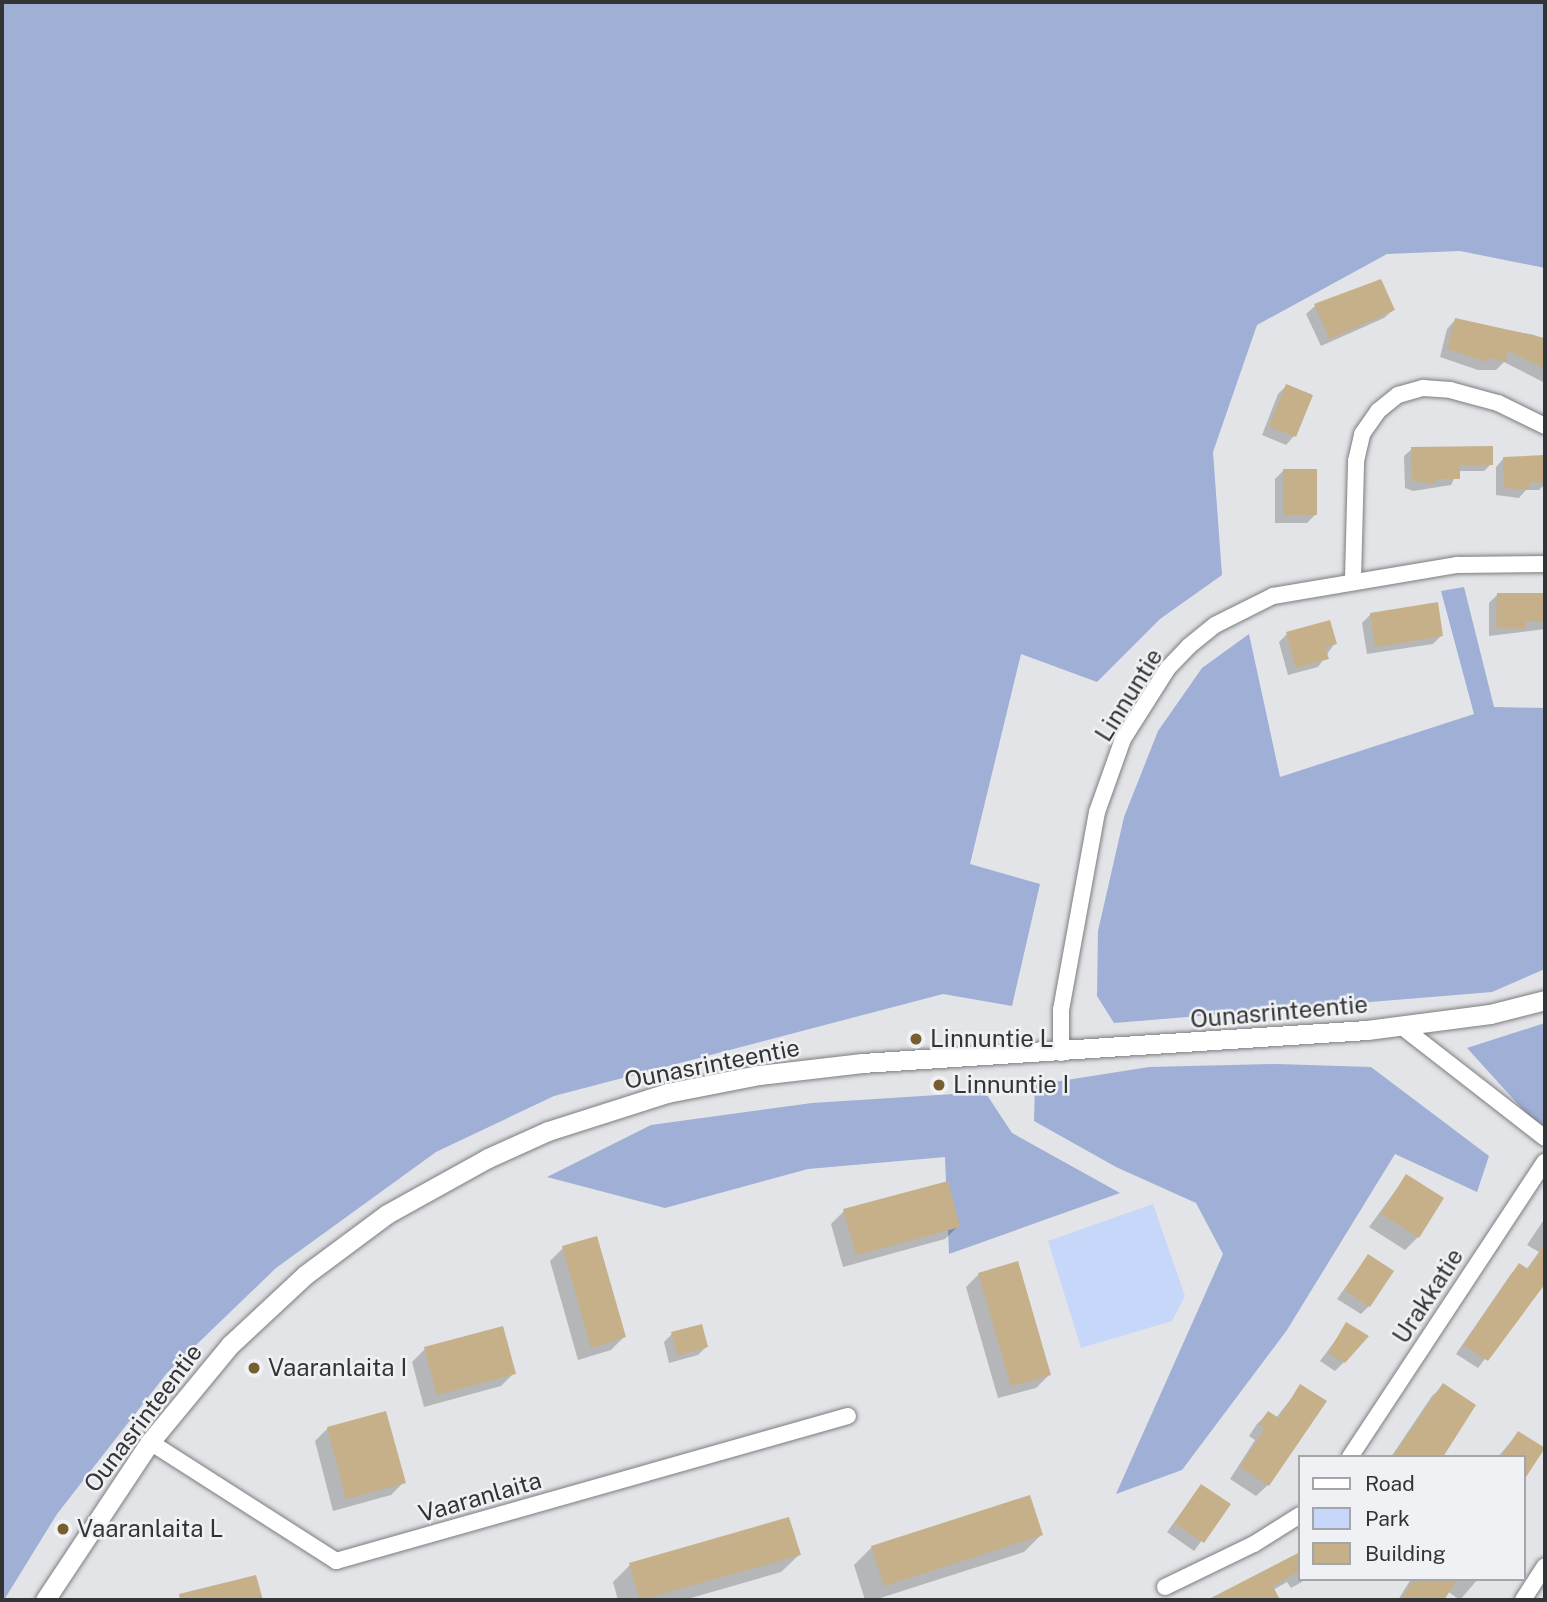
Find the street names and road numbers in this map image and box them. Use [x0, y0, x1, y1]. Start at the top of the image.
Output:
street label: Linnuntie [1089, 643, 1169, 747]
street label: Ounasrinteentie [1189, 990, 1369, 1034]
street label: Ounasrinteentie [622, 1033, 802, 1095]
street label: Urakkatie [1387, 1243, 1469, 1349]
street label: Ounasrinteentie [78, 1338, 208, 1498]
street label: Vaaranlaita [415, 1466, 545, 1528]

